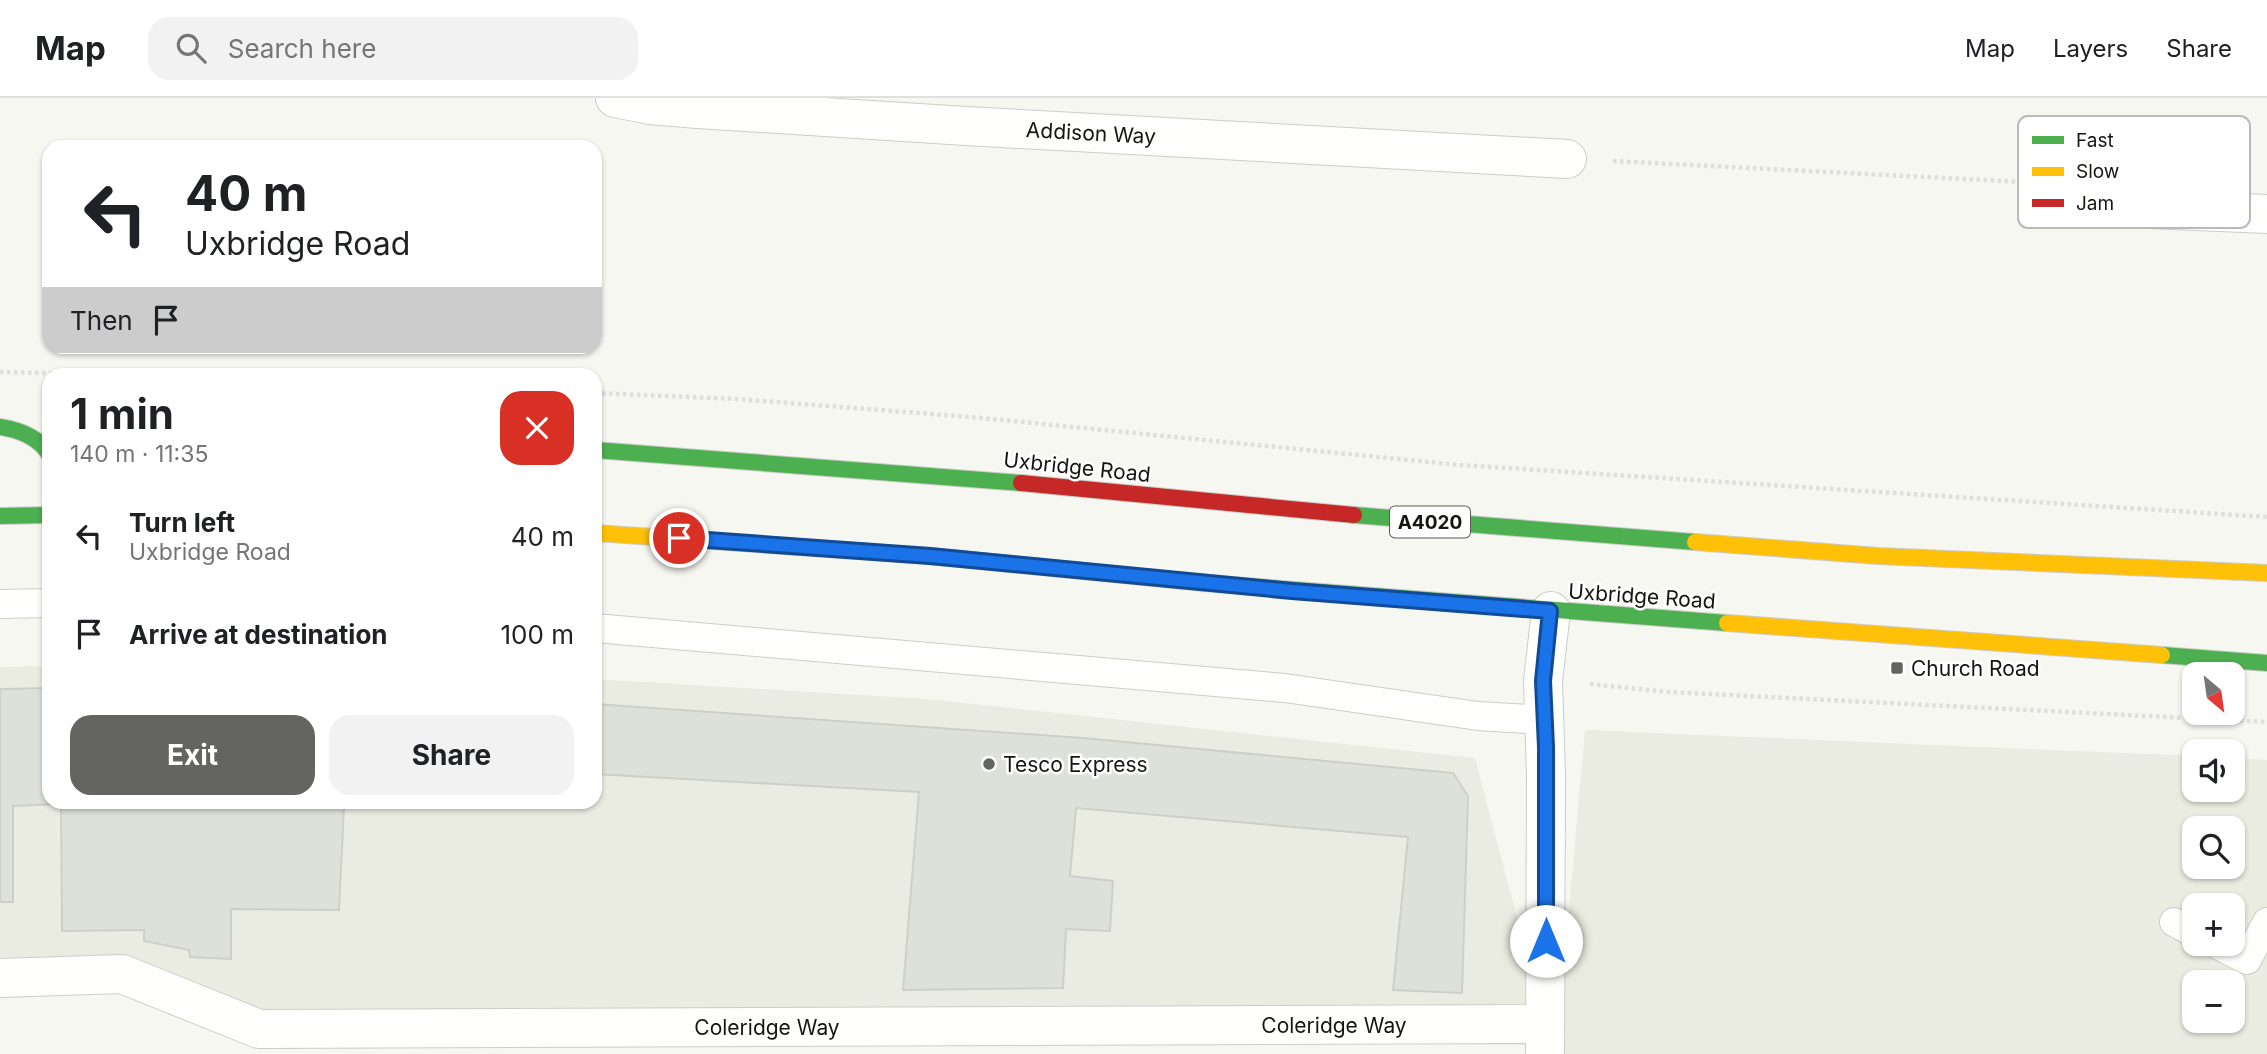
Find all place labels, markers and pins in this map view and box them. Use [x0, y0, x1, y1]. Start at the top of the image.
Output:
pin [649, 508, 709, 568]
place label: Church Road [1911, 656, 2040, 681]
marker: Church Road [1889, 660, 1905, 676]
place label: Tesco Express [1003, 752, 1148, 777]
marker: Tesco Express [981, 756, 997, 772]

